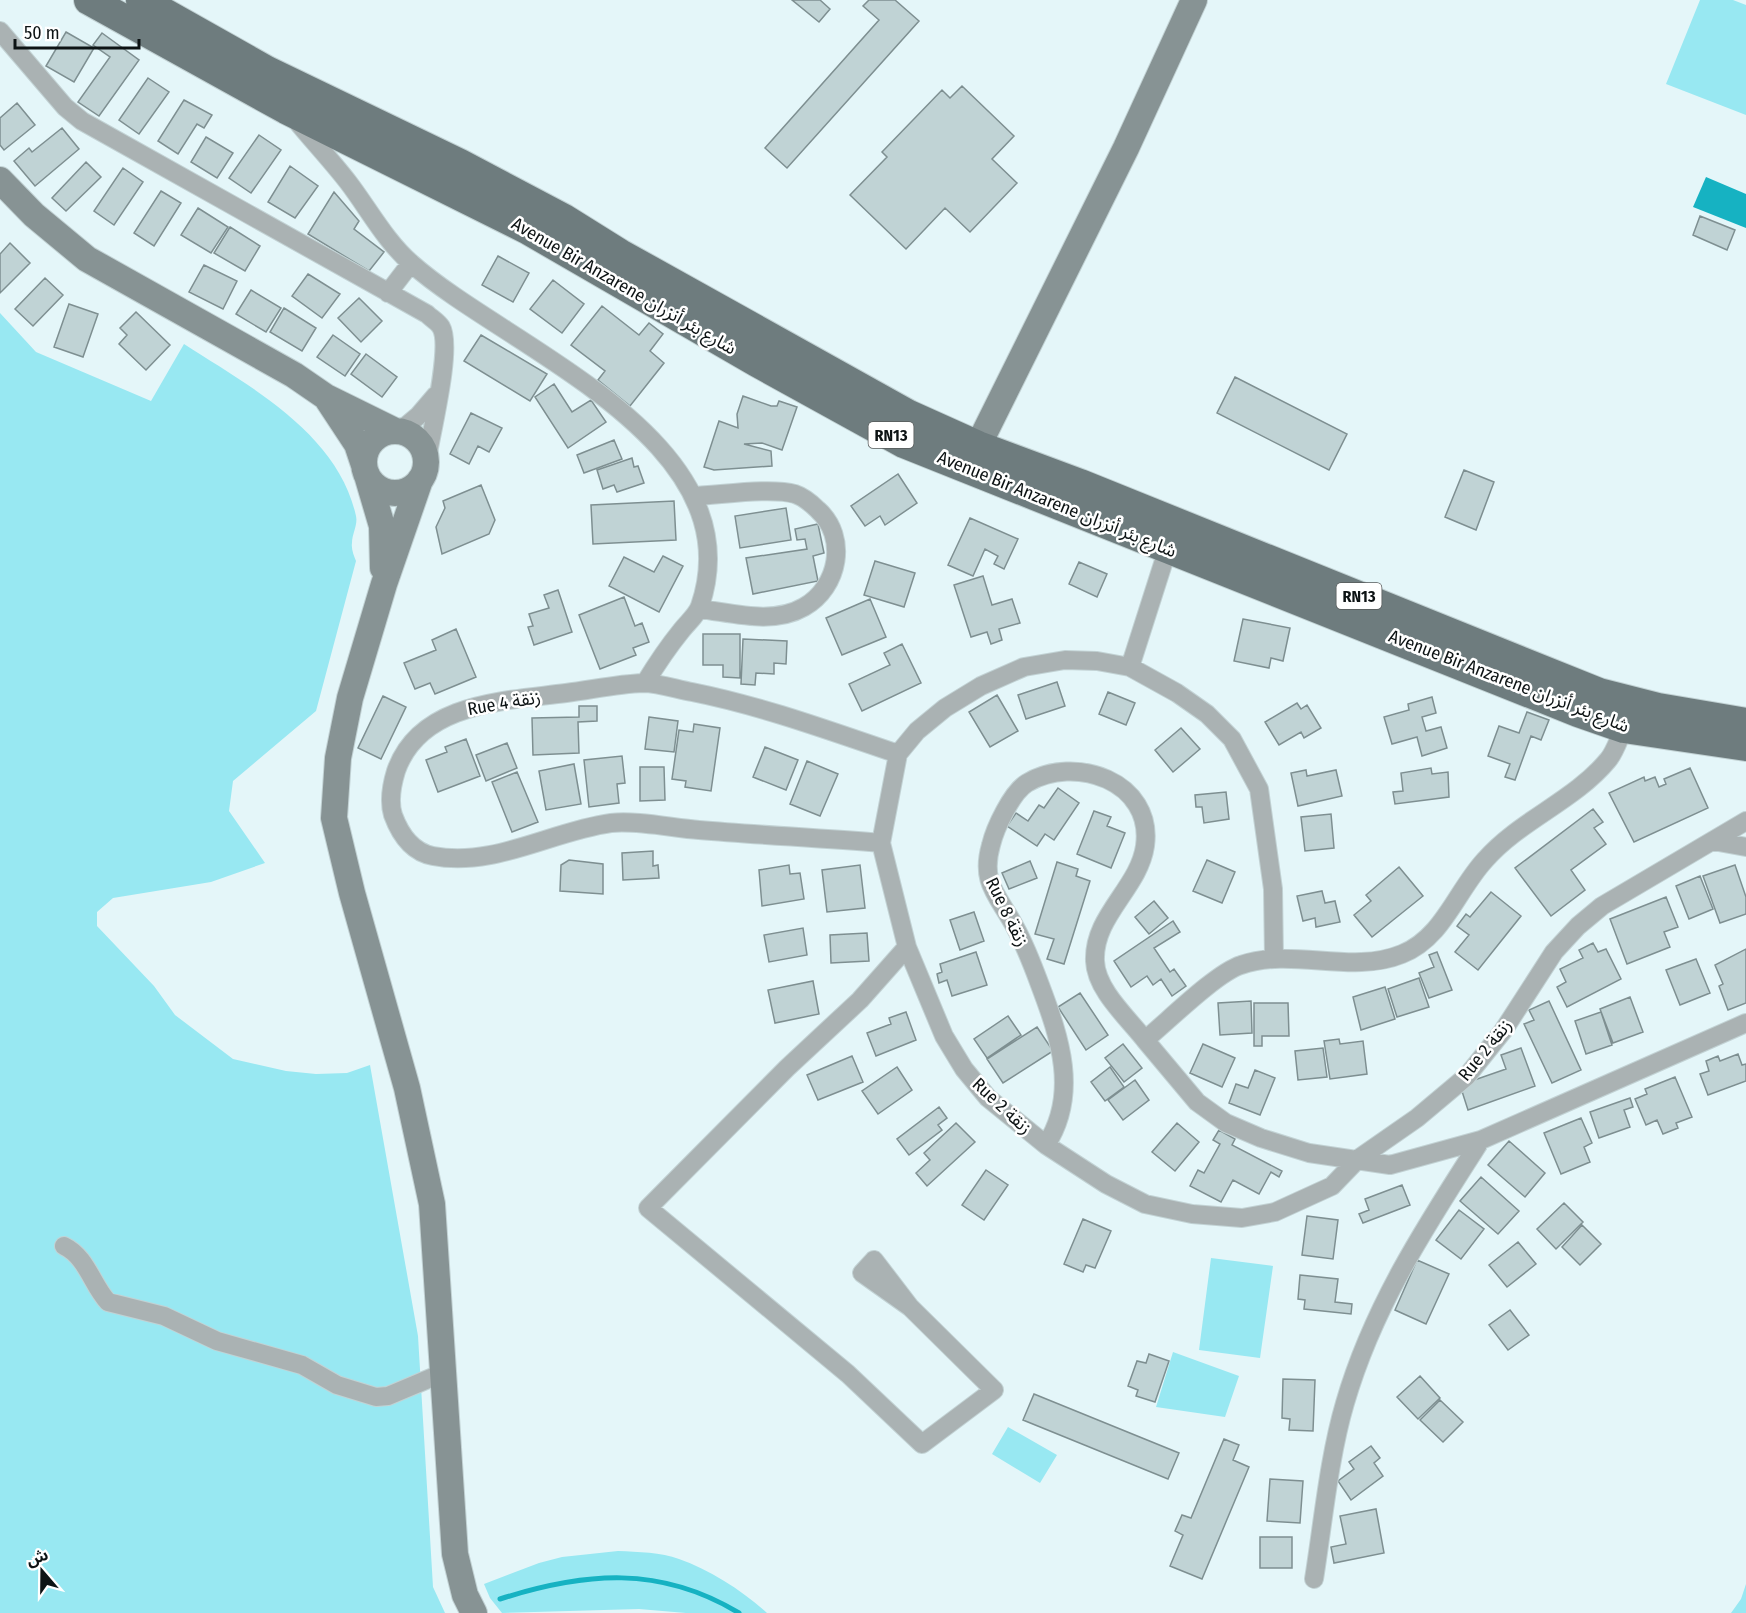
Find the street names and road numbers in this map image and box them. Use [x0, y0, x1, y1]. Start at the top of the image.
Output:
street label: Avenue Bir Anzarene شارع بئر أنزران [506, 212, 740, 362]
road number: RN13 [868, 422, 914, 448]
street label: Avenue Bir Anzarene شارع بئر أنزران [933, 446, 1180, 565]
road number: RN13 [1336, 583, 1382, 609]
street label: Avenue Bir Anzarene شارع بئر أنزران [1385, 625, 1632, 740]
street label: Rue 4 زنقة [466, 686, 542, 720]
street label: Rue 8 زنقة [981, 874, 1033, 950]
street label: Rue 2 زنقة [1453, 1015, 1517, 1085]
street label: Rue 2 زنقة [968, 1073, 1036, 1139]

